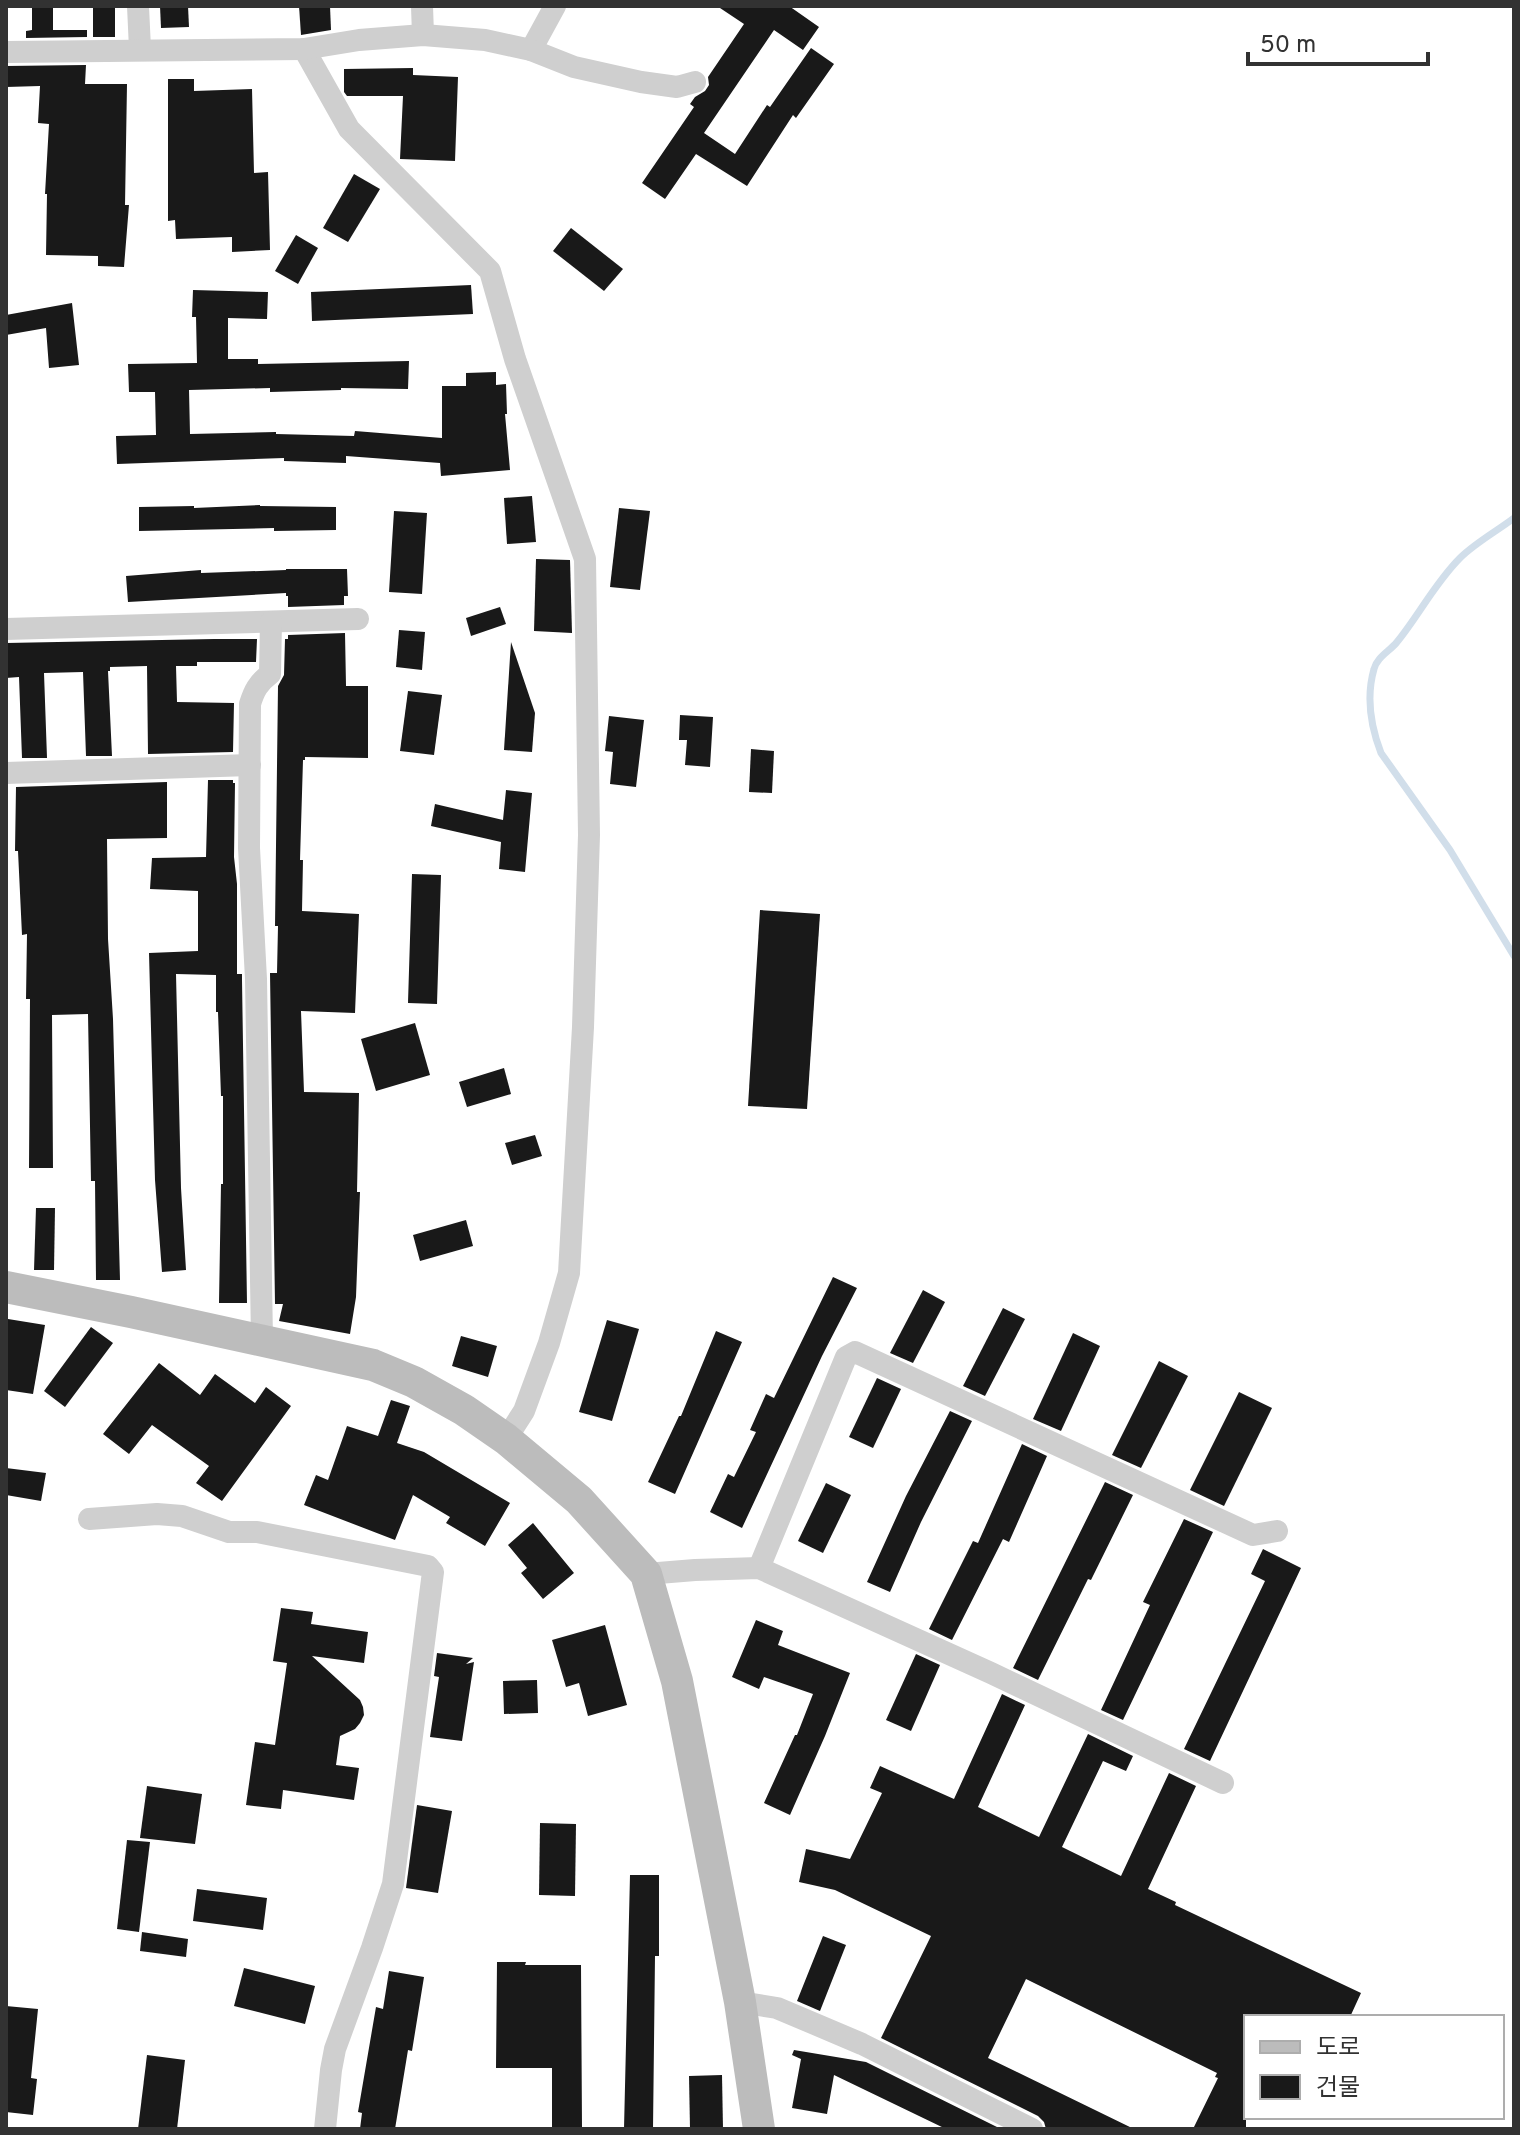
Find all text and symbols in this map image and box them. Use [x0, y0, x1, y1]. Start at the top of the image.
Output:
scale bar [1248, 16, 1428, 66]
text: 50 m [1260, 31, 1316, 61]
legend [1244, 2015, 1504, 2119]
text: 도로 [1316, 2034, 1360, 2064]
text: 건물 [1316, 2074, 1360, 2104]

